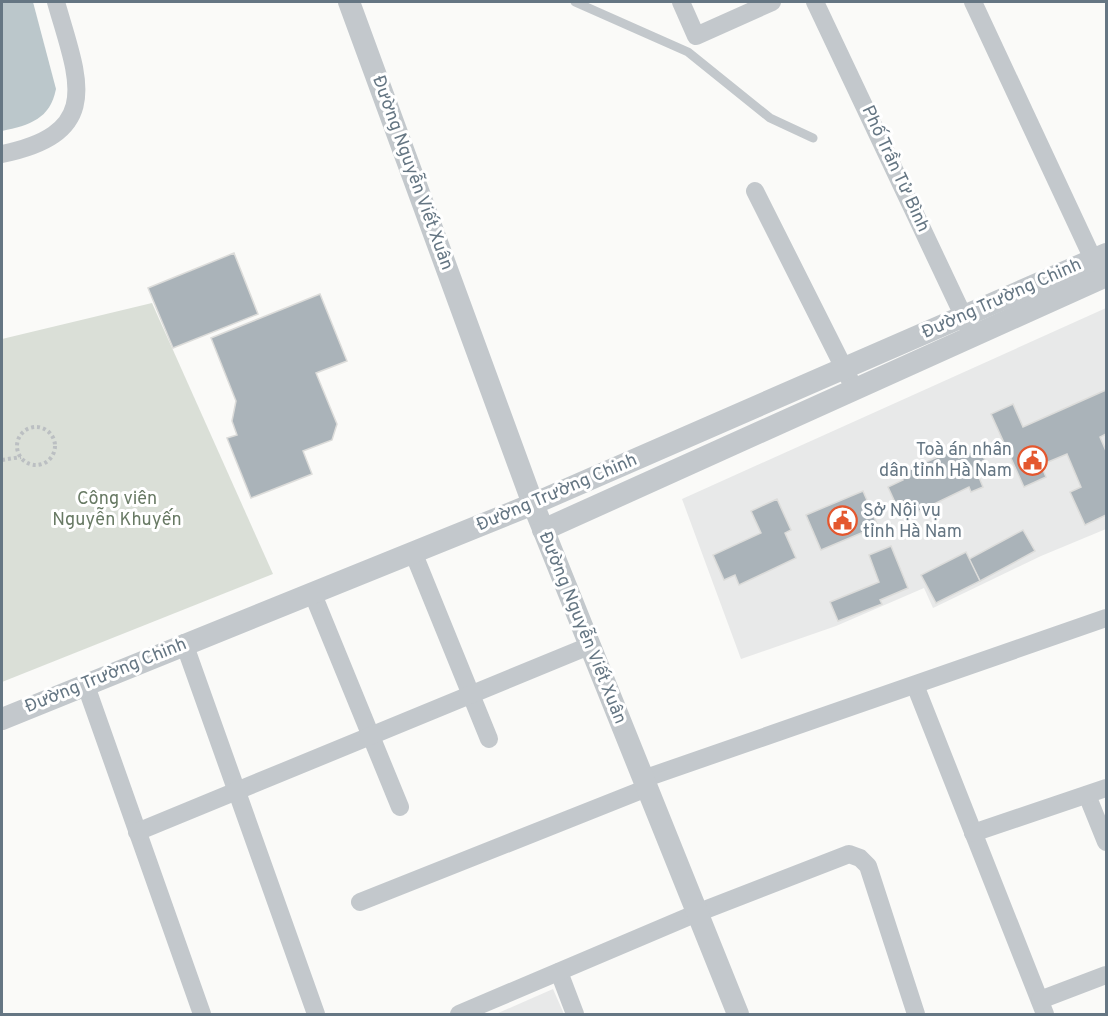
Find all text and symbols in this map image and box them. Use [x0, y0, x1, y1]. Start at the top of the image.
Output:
street label: Đường Nguyễn Viết Xuân [366, 72, 460, 273]
street label: Phố Trần Tử Bình [856, 102, 935, 236]
street label: Đường Trường Chinh [919, 253, 1085, 345]
place label: Toà án nhân dân tỉnh Hà Nam [879, 439, 1012, 483]
public building icon: Toà án nhân dân tỉnh Hà Nam [1017, 444, 1049, 476]
street label: Đường Trường Chinh [473, 449, 641, 537]
park label: Công viên Nguyễn Khuyến [52, 488, 182, 532]
place label: Sở Nội vụ tỉnh Hà Nam [863, 500, 962, 544]
public building icon: Sở Nội vụ tỉnh Hà Nam [826, 505, 858, 537]
street label: Đường Nguyễn Viết Xuân [533, 528, 633, 728]
street label: Đường Trường Chinh [22, 633, 190, 719]

